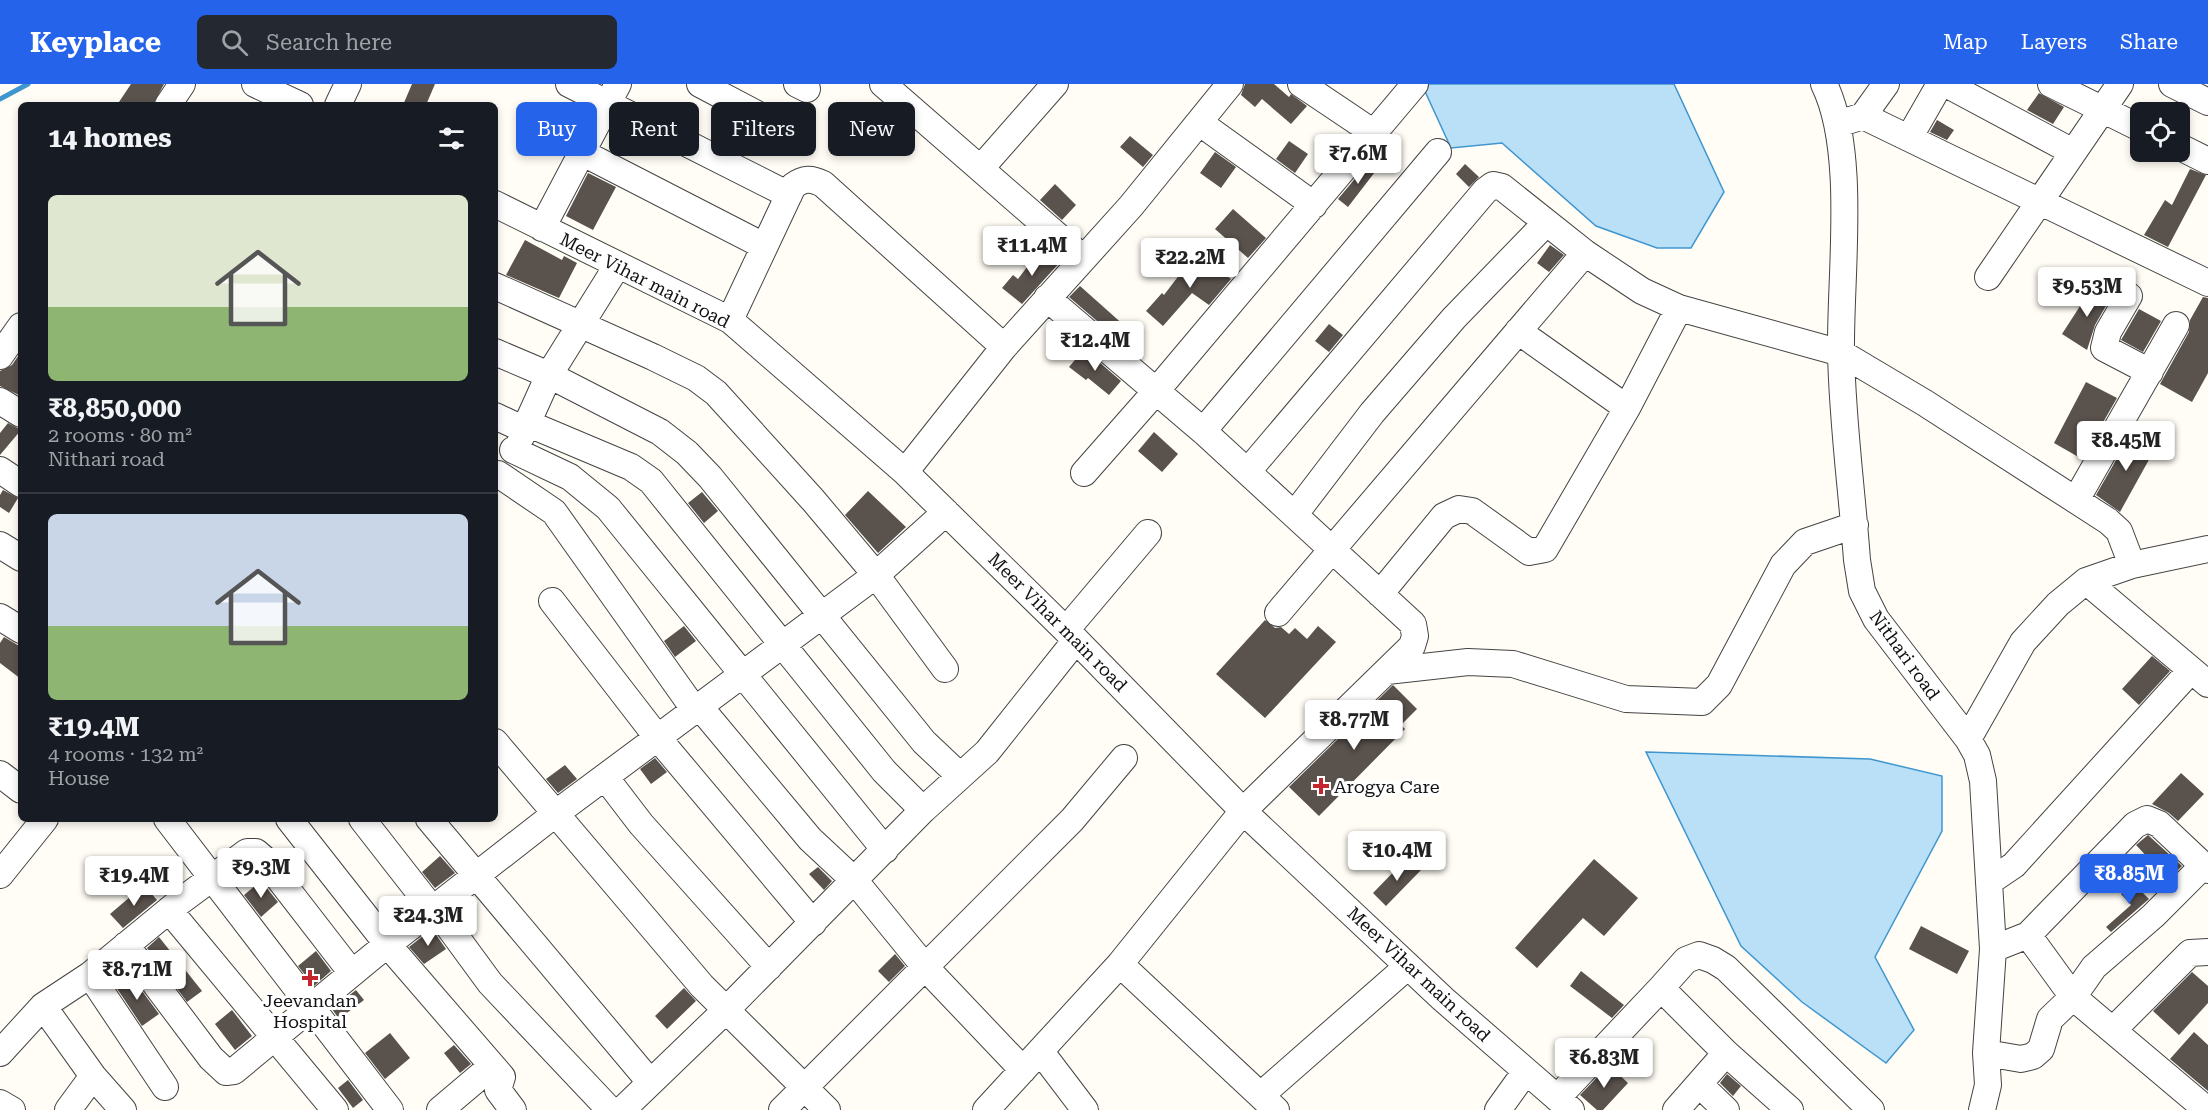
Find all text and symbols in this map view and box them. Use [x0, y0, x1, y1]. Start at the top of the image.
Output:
search box [197, 15, 617, 69]
text: Keyplace [30, 26, 161, 59]
icon: search [218, 26, 251, 59]
text: Search here [266, 30, 392, 55]
text: Map [1943, 30, 1988, 54]
text: Layers [2021, 30, 2087, 54]
text: Share [2120, 30, 2178, 54]
chip: Buy [516, 102, 597, 156]
chip: Rent [609, 102, 699, 156]
chip: Filters [711, 102, 816, 156]
chip: New [828, 102, 915, 156]
map controls [2130, 102, 2190, 162]
button: locate [2130, 102, 2190, 162]
icon: filters [435, 122, 468, 155]
text: 14 homes [48, 123, 172, 153]
pin: ₹7.6M [1316, 134, 1400, 185]
text: ₹7.6M [1328, 141, 1388, 165]
pin: ₹11.4M [983, 226, 1081, 277]
street label: Meer Vihar main road [557, 228, 734, 332]
text: ₹11.4M [997, 233, 1067, 257]
icon: home [204, 234, 312, 342]
pin: ₹22.2M [1141, 238, 1239, 289]
text: ₹22.2M [1155, 245, 1225, 269]
pin: ₹9.53M [2038, 267, 2136, 318]
text: ₹9.53M [2052, 274, 2122, 298]
pin: ₹12.4M [1046, 321, 1144, 372]
text: ₹12.4M [1060, 328, 1130, 352]
text: ₹8,850,000 [48, 393, 181, 423]
pin: ₹8.45M [2077, 421, 2175, 472]
text: 2 rooms · 80 m² [48, 423, 192, 447]
text: ₹8.45M [2091, 428, 2161, 452]
text: Nithari road [48, 447, 165, 471]
street label: Meer Vihar main road [984, 548, 1132, 696]
icon: home [204, 553, 312, 661]
street label: Nithari road [1866, 606, 1945, 704]
pin: ₹8.77M [1305, 700, 1403, 751]
text: ₹8.77M [1319, 707, 1389, 731]
text: ₹19.4M [48, 712, 140, 742]
text: 4 rooms · 132 m² [48, 742, 203, 766]
text: House [48, 766, 110, 790]
place label: Arogya Care [1334, 776, 1440, 797]
marker: Arogya Care [1312, 777, 1330, 795]
pin: ₹10.4M [1348, 831, 1446, 882]
text: ₹10.4M [1362, 838, 1432, 862]
pin: ₹9.3M [219, 848, 303, 899]
pin: ₹8.85M [2080, 854, 2178, 905]
text: ₹9.3M [231, 855, 291, 879]
pin: ₹19.4M [85, 856, 183, 907]
text: ₹8.85M [2094, 861, 2164, 885]
text: ₹19.4M [99, 863, 169, 887]
pin: ₹24.3M [379, 896, 477, 947]
street label: Meer Vihar main road [1343, 902, 1495, 1046]
text: ₹24.3M [393, 903, 463, 927]
pin: ₹8.71M [88, 950, 186, 1001]
text: ₹8.71M [102, 957, 172, 981]
marker: Jeevandan Hospital [301, 969, 319, 987]
place label: Jeevandan Hospital [263, 990, 357, 1032]
pin: ₹6.83M [1555, 1038, 1653, 1089]
text: ₹6.83M [1569, 1045, 1639, 1069]

